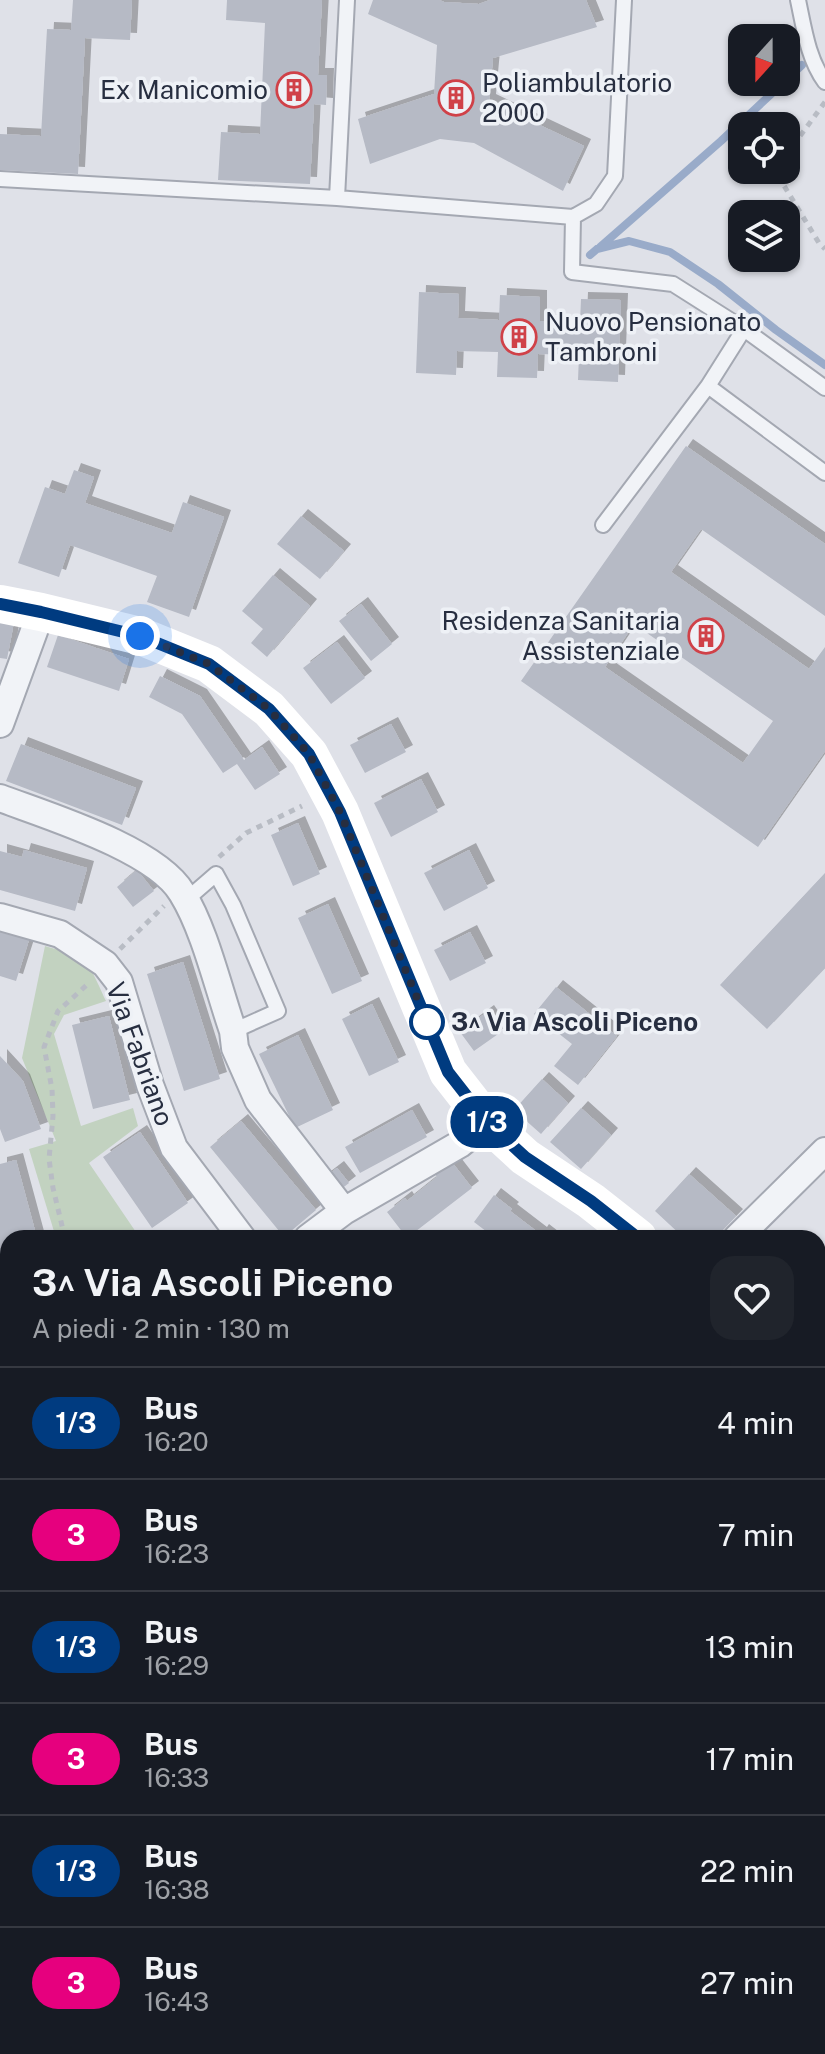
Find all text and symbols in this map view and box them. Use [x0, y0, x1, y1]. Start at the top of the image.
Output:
north arrow [728, 24, 800, 96]
map controls [728, 24, 800, 272]
place label: Poliambulatorio 2000 [482, 67, 672, 128]
building icon: Ex Manicomio [275, 71, 313, 109]
place label: Ex Manicomio [100, 74, 268, 105]
building icon: Poliambulatorio 2000 [437, 79, 475, 117]
button: locate [728, 112, 800, 184]
button: layers [728, 200, 800, 272]
place label: Nuovo Pensionato Tambroni [545, 306, 761, 367]
building icon: Nuovo Pensionato Tambroni [500, 318, 538, 356]
place label: Residenza Sanitaria Assistenziale [442, 605, 680, 666]
your location [120, 616, 160, 656]
building icon: Residenza Sanitaria Assistenziale [687, 617, 725, 655]
street label: Via Fabriano [100, 978, 181, 1130]
marker: 3^ Via Ascoli Piceno [410, 1005, 444, 1039]
place label: 3^ Via Ascoli Piceno [451, 1006, 698, 1037]
line badge: 1/3 [441, 1096, 533, 1148]
text: 1/3 [466, 1105, 508, 1138]
button: heart [710, 1256, 794, 1340]
text: 3^ Via Ascoli Piceno [32, 1260, 393, 1305]
text: A piedi · 2 min · 130 m [32, 1313, 290, 1344]
text: Bus [144, 1390, 198, 1426]
text: 4 min [717, 1405, 794, 1441]
text: 1/3 [55, 1406, 97, 1439]
text: 16:20 [144, 1426, 209, 1457]
text: Bus [144, 1502, 198, 1538]
text: 7 min [718, 1517, 794, 1553]
text: 3 [67, 1518, 85, 1551]
text: 16:23 [144, 1538, 209, 1569]
text: Bus [144, 1614, 198, 1650]
text: 13 min [705, 1629, 794, 1665]
text: 1/3 [55, 1630, 97, 1663]
text: 16:29 [144, 1650, 209, 1681]
text: Bus [144, 1726, 198, 1762]
text: 17 min [706, 1741, 794, 1777]
text: 3 [67, 1742, 85, 1775]
text: 16:33 [144, 1762, 209, 1793]
text: Bus [144, 1838, 198, 1874]
text: 22 min [700, 1853, 794, 1889]
text: 1/3 [55, 1854, 97, 1887]
text: 16:38 [144, 1874, 210, 1905]
text: Bus [144, 1950, 198, 1986]
text: 27 min [700, 1965, 794, 2001]
text: 3 [67, 1966, 85, 1999]
text: 16:43 [144, 1986, 209, 2017]

